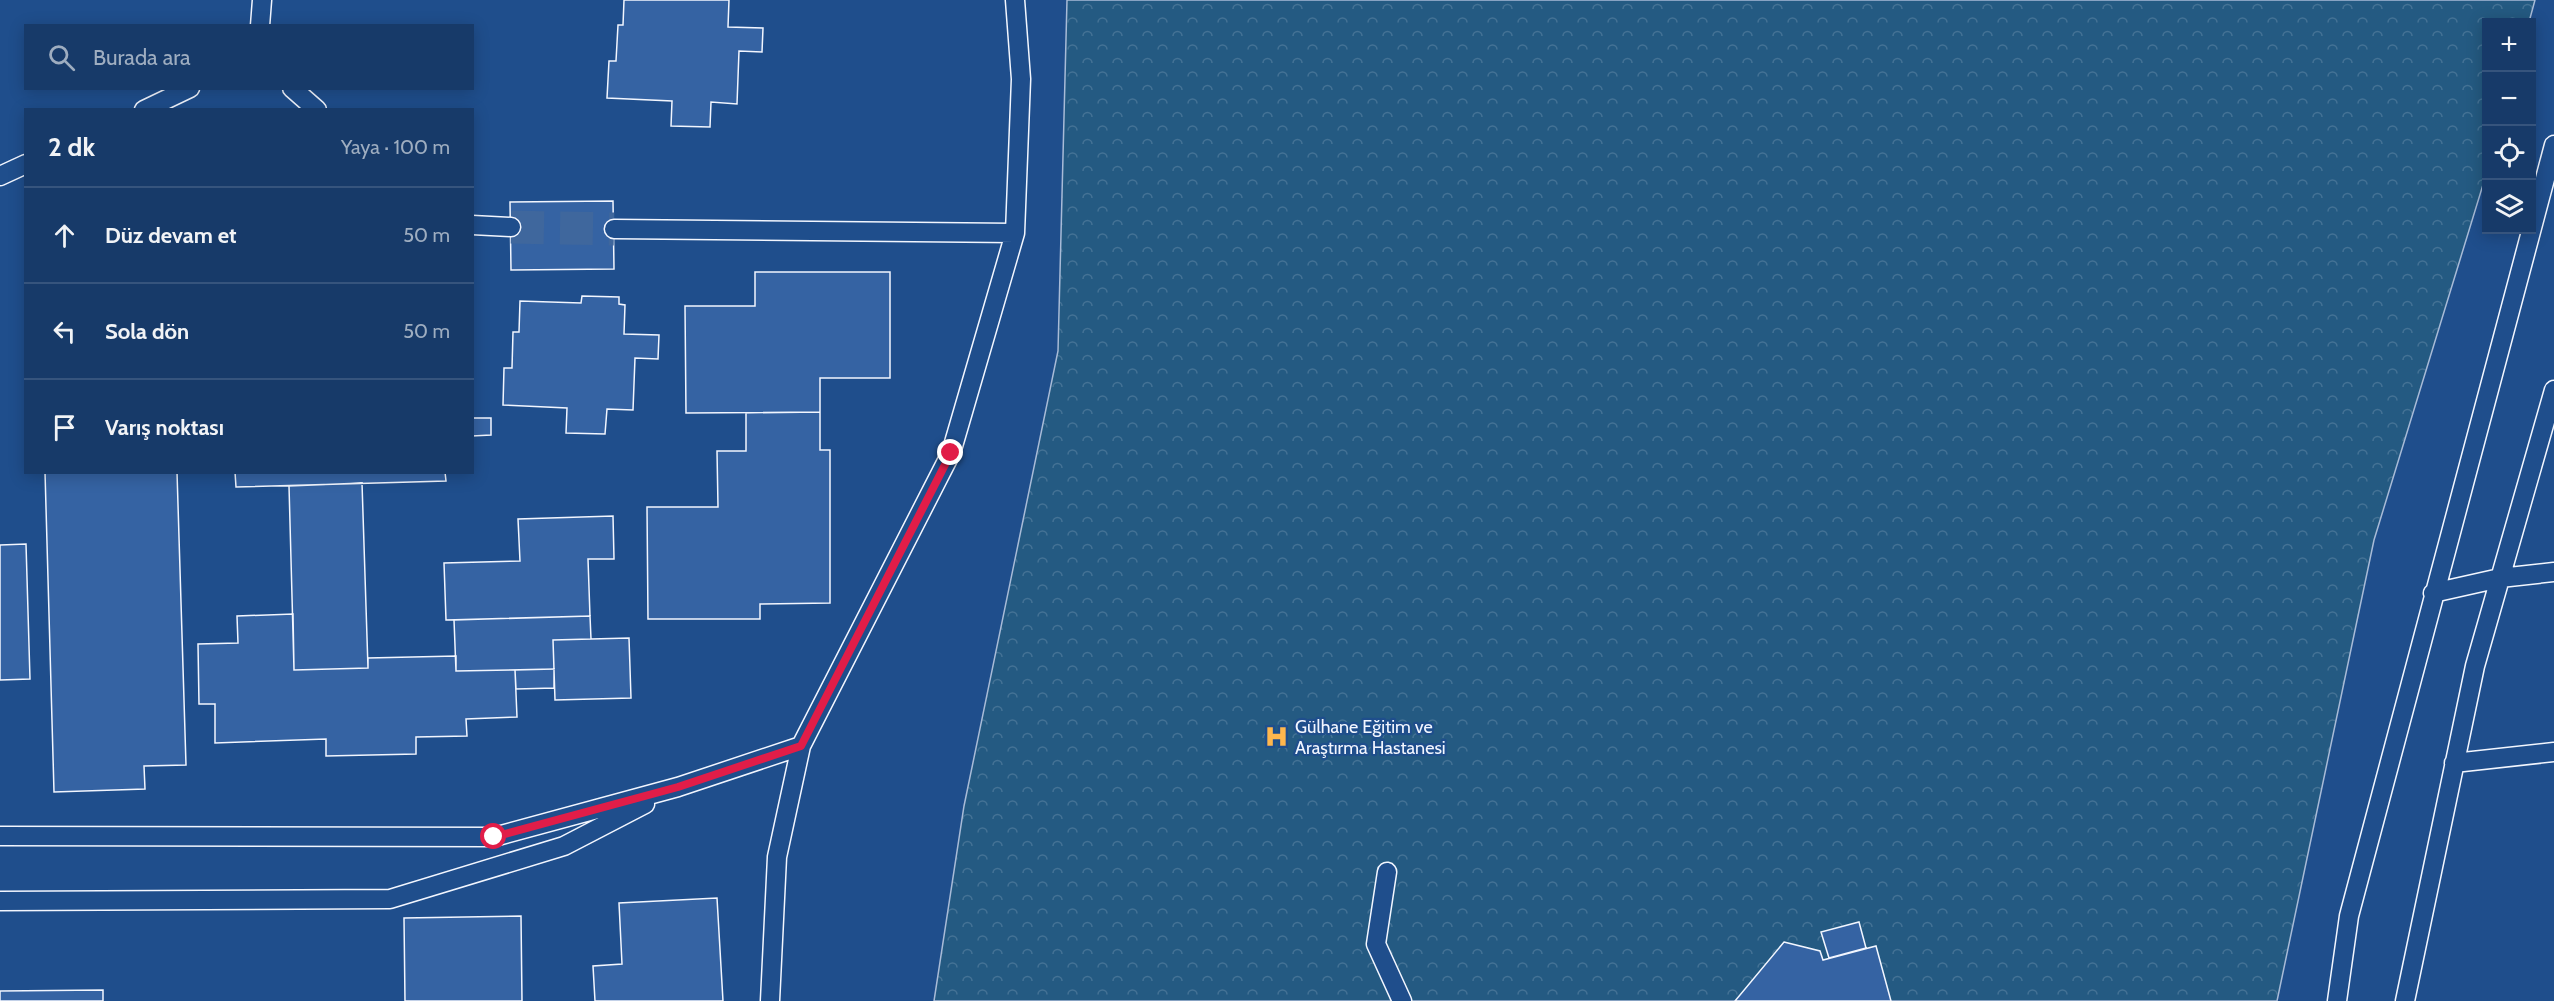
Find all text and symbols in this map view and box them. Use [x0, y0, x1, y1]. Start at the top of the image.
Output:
map controls [2482, 18, 2536, 234]
button: + [2482, 18, 2536, 72]
search box [24, 24, 474, 90]
icon: search [45, 41, 78, 74]
text: Burada ara [93, 44, 191, 71]
button: − [2482, 72, 2536, 126]
button: locate [2482, 126, 2536, 180]
text: 2 dk [48, 131, 95, 163]
text: Yaya · 100 m [341, 135, 450, 159]
button: layers [2482, 180, 2536, 234]
icon: ahead [48, 219, 81, 252]
text: Düz devam et [105, 222, 237, 249]
text: 50 m [403, 223, 450, 247]
icon: left [48, 315, 81, 348]
text: Sola dön [105, 318, 189, 345]
text: 50 m [403, 319, 450, 343]
icon: arrive [48, 411, 81, 444]
text: Varış noktası [105, 414, 224, 441]
route end [937, 439, 963, 465]
place label: Gülhane Eğitim ve Araştırma Hastanesi [1295, 716, 1446, 759]
hospital icon: Gülhane Eğitim ve Araştırma Hastanesi [1264, 724, 1290, 750]
route start [480, 823, 506, 849]

